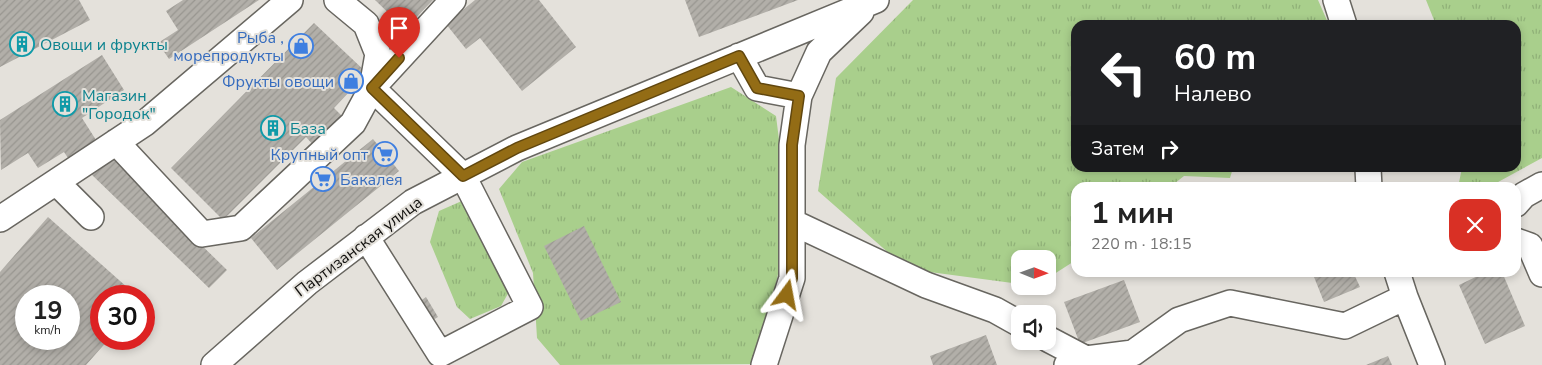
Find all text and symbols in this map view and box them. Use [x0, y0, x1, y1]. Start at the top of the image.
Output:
pin [378, 7, 420, 58]
icon: arrive [385, 14, 413, 42]
place label: Рыба , морепродукты [173, 27, 284, 67]
building icon: Овощи и фрукты [9, 31, 35, 57]
shop icon: Рыба , морепродукты [288, 33, 314, 59]
place label: Овощи и фрукты [40, 34, 168, 56]
text: 60 m [1174, 34, 1256, 81]
icon: left [1091, 40, 1156, 105]
shop icon: Фрукты овощи [338, 68, 364, 94]
place label: Фрукты овощи [222, 71, 334, 93]
text: Налево [1174, 79, 1252, 109]
place label: Магазин "Городок" [82, 85, 156, 125]
building icon: Магазин "Городок" [52, 91, 78, 117]
building icon: База [260, 115, 286, 141]
place label: База [290, 118, 326, 140]
icon: right [1155, 135, 1183, 163]
text: Затем [1091, 136, 1145, 162]
supermarket icon: Крупный опт [372, 141, 398, 167]
place label: Крупный опт [271, 144, 369, 166]
supermarket icon: Бакалея [310, 166, 336, 192]
place label: Бакалея [340, 169, 403, 191]
street label: Партизанская улица [290, 191, 427, 302]
text: 1 мин [1091, 193, 1174, 234]
button: close [1449, 199, 1501, 251]
text: 220 m · 18:15 [1091, 233, 1192, 255]
north arrow [1011, 250, 1056, 295]
map controls [1011, 250, 1056, 350]
position arrow [760, 268, 812, 320]
speed limit sign: 30 [90, 285, 155, 350]
text: 19 [32, 294, 63, 328]
button: sound [1011, 305, 1056, 350]
text: km/h [34, 322, 61, 338]

